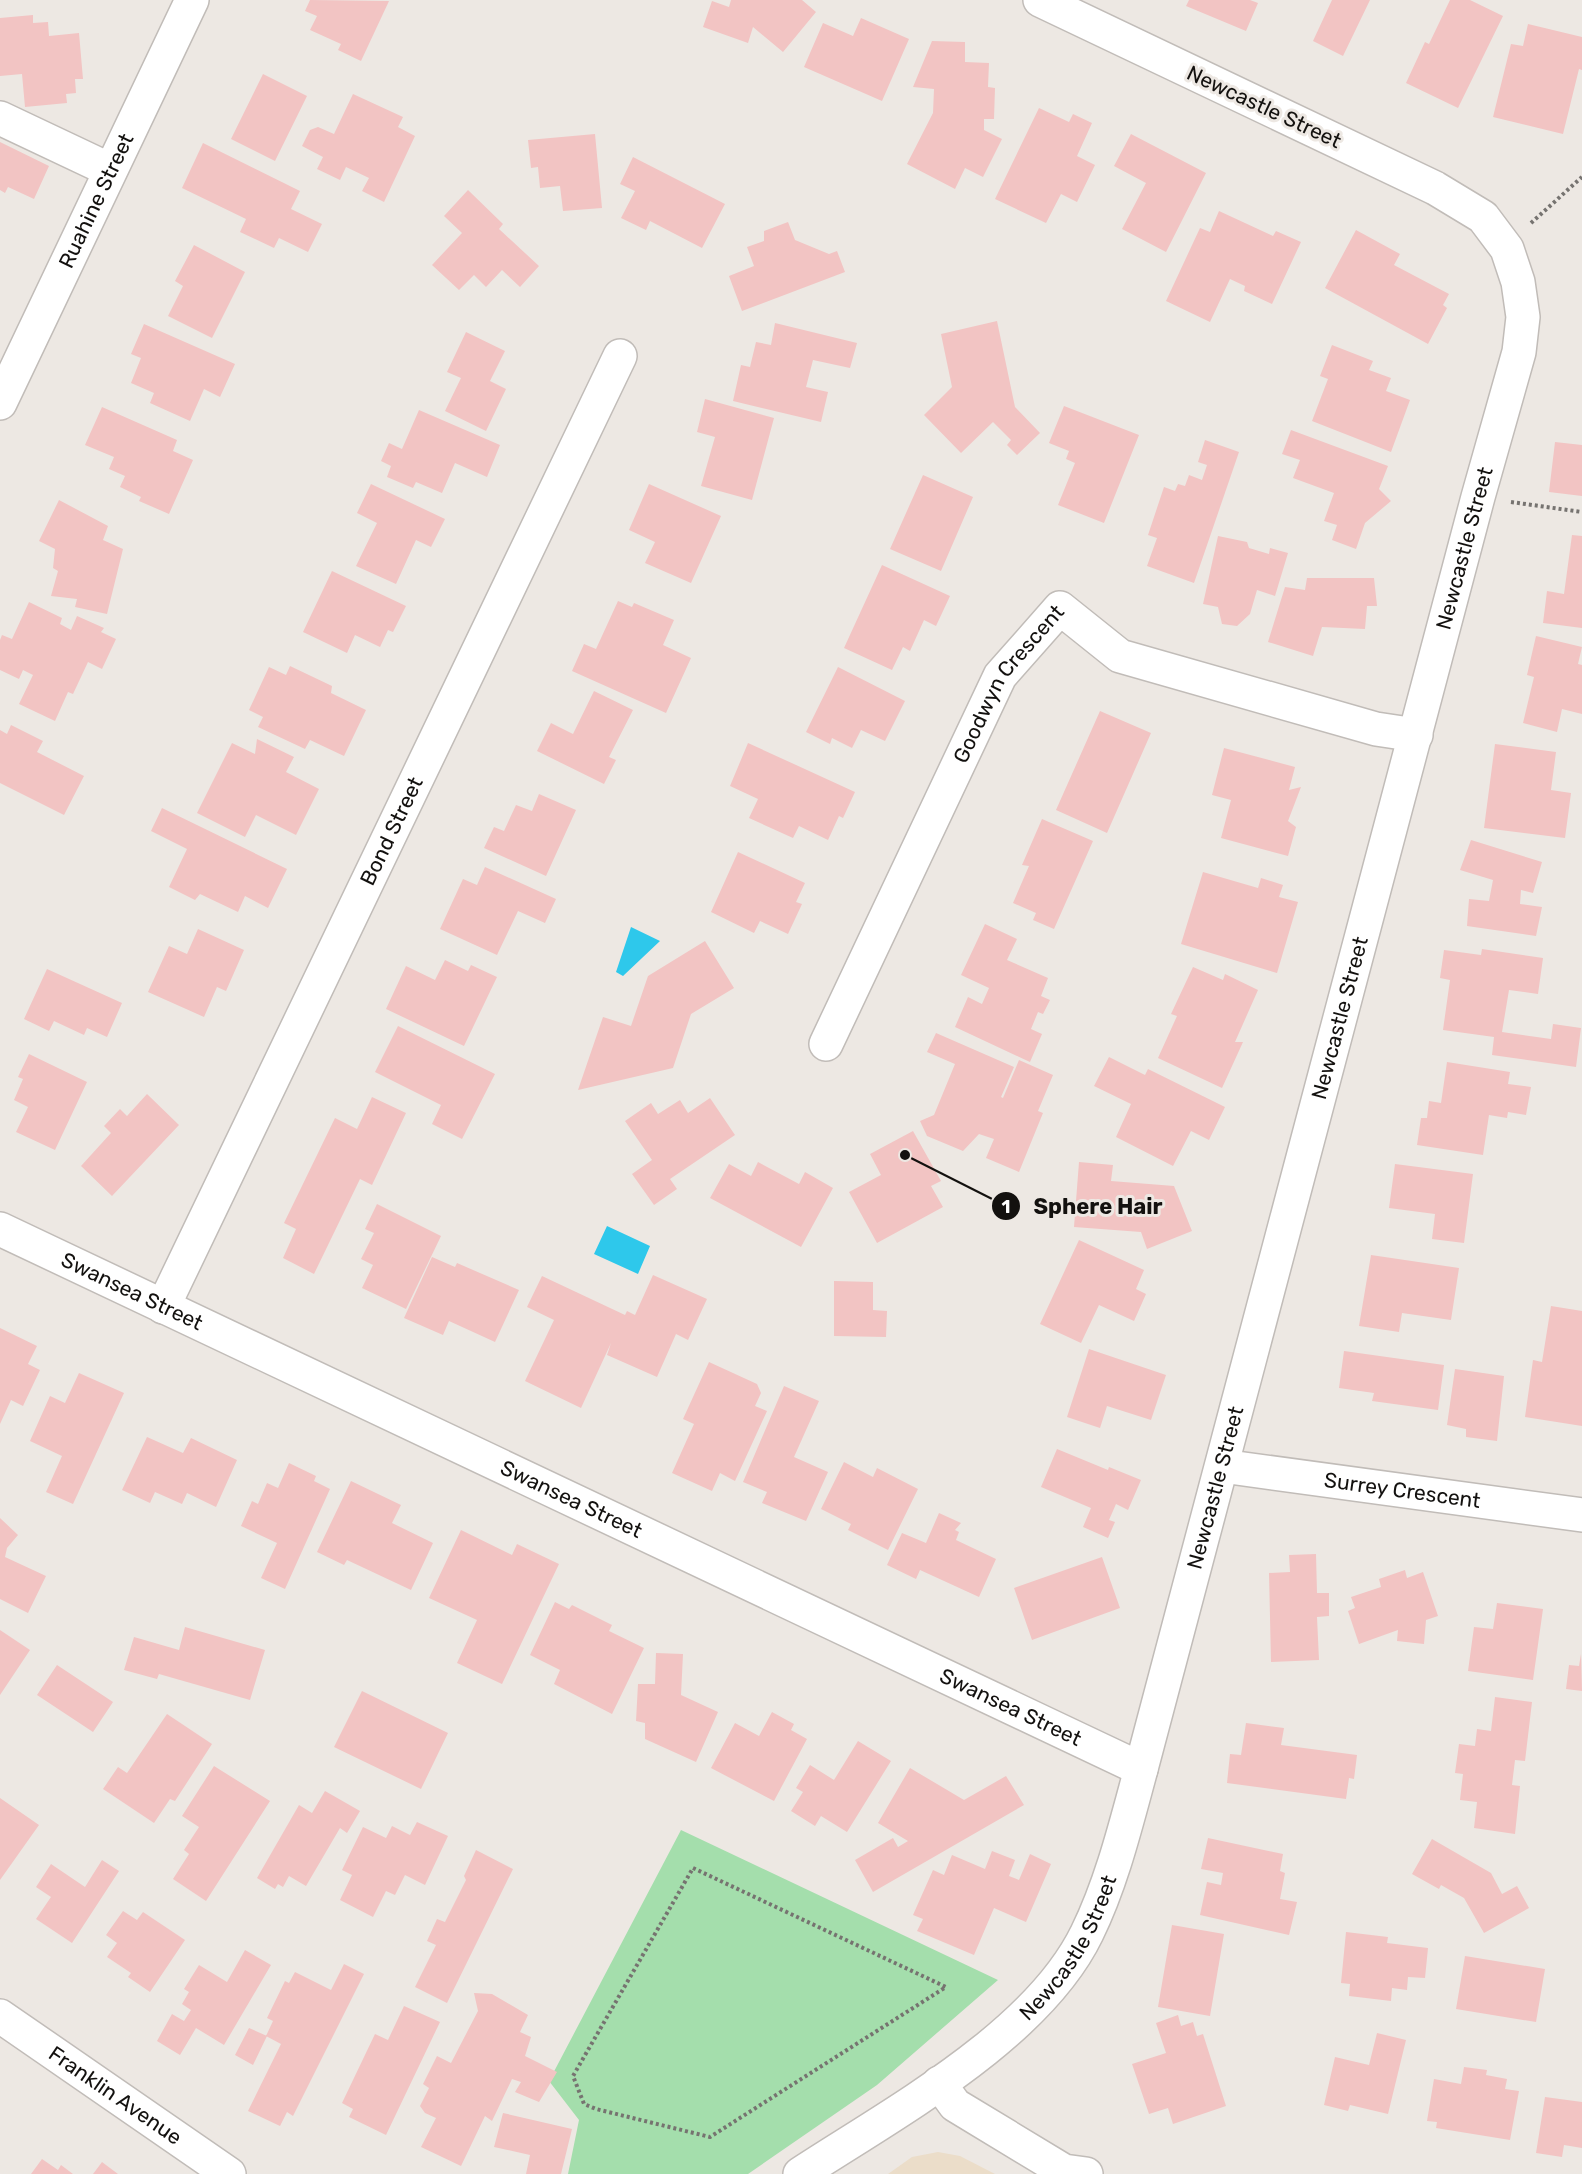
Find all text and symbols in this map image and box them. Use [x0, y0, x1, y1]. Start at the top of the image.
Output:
street label: Newcastle Street [1183, 60, 1345, 153]
street label: Ruahine Street [53, 129, 139, 272]
street label: Newcastle Street [1430, 464, 1498, 632]
street label: Goodwyn Crescent [948, 599, 1069, 767]
street label: Bond Street [355, 773, 428, 889]
street label: Newcastle Street [1306, 934, 1373, 1102]
callout: Sphere Hair [991, 1186, 1174, 1226]
text: Sphere Hair [1033, 1193, 1163, 1220]
text: 1 [1002, 1196, 1010, 1218]
street label: Swansea Street [57, 1247, 207, 1335]
street label: Newcastle Street [1181, 1404, 1249, 1572]
street label: Swansea Street [497, 1455, 646, 1543]
street label: Surrey Crescent [1323, 1467, 1482, 1513]
street label: Swansea Street [936, 1663, 1086, 1751]
street label: Newcastle Street [1014, 1872, 1121, 2025]
street label: Franklin Avenue [44, 2040, 187, 2150]

